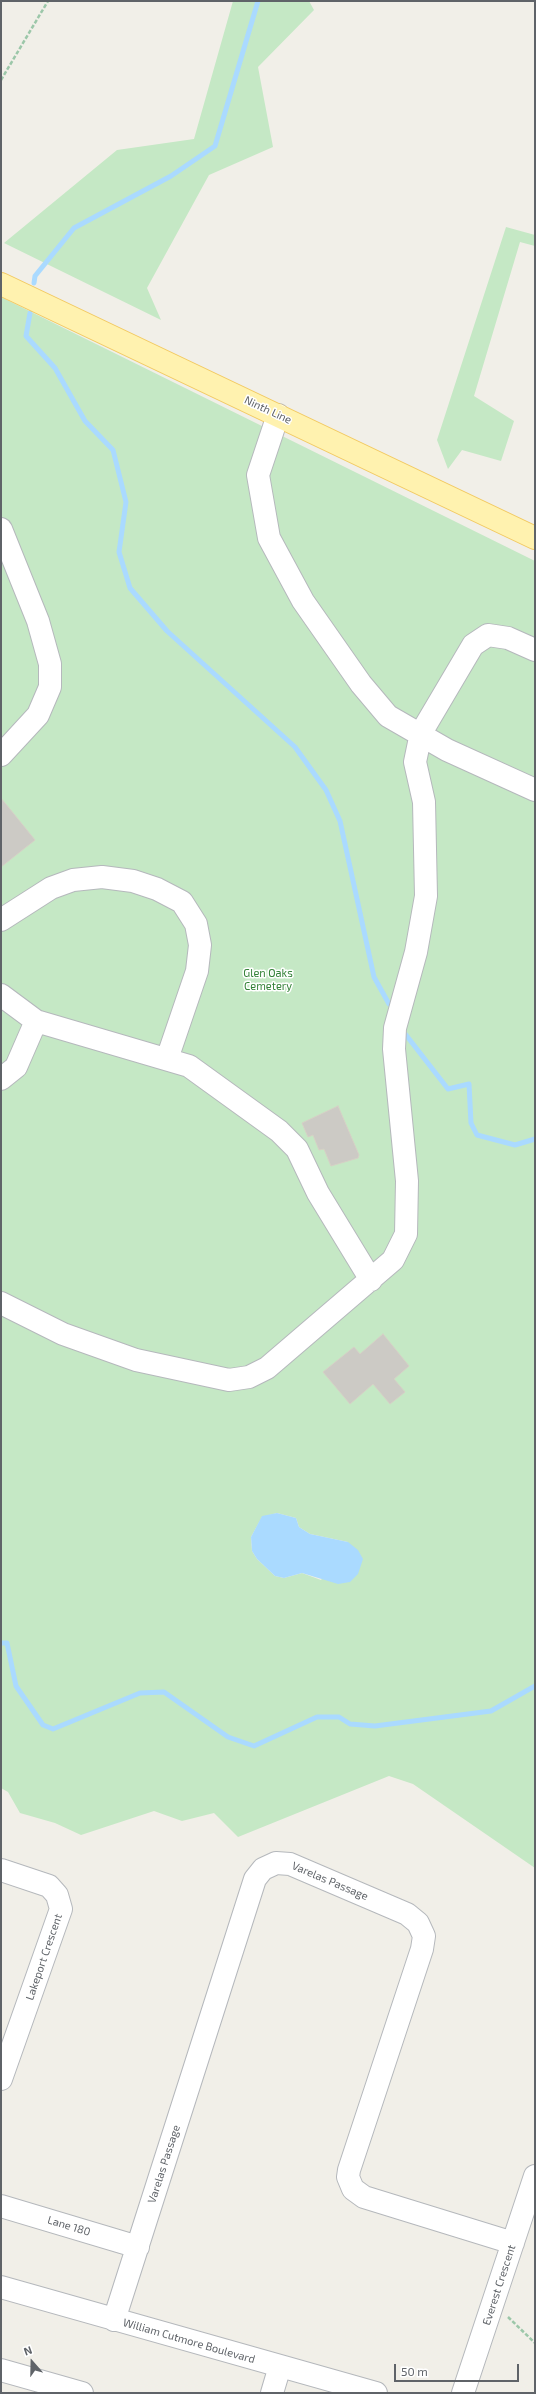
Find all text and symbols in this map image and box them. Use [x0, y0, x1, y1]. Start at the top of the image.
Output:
street label: Ninth Line [242, 393, 294, 427]
park label: Glen Oaks Cemetery [243, 966, 293, 992]
street label: Varelas Passage [290, 1859, 370, 1903]
street label: Lakeport Crescent [23, 1912, 65, 2002]
street label: Varelas Passage [145, 2123, 183, 2205]
street label: Lane 180 [46, 2213, 92, 2239]
street label: Everest Crescent [480, 2243, 518, 2327]
street label: William Cutmore Boulevard [121, 2316, 257, 2366]
north arrow [12, 2342, 52, 2382]
text: N [22, 2343, 34, 2358]
scale bar [396, 2356, 521, 2382]
text: 50 m [401, 2364, 428, 2378]

